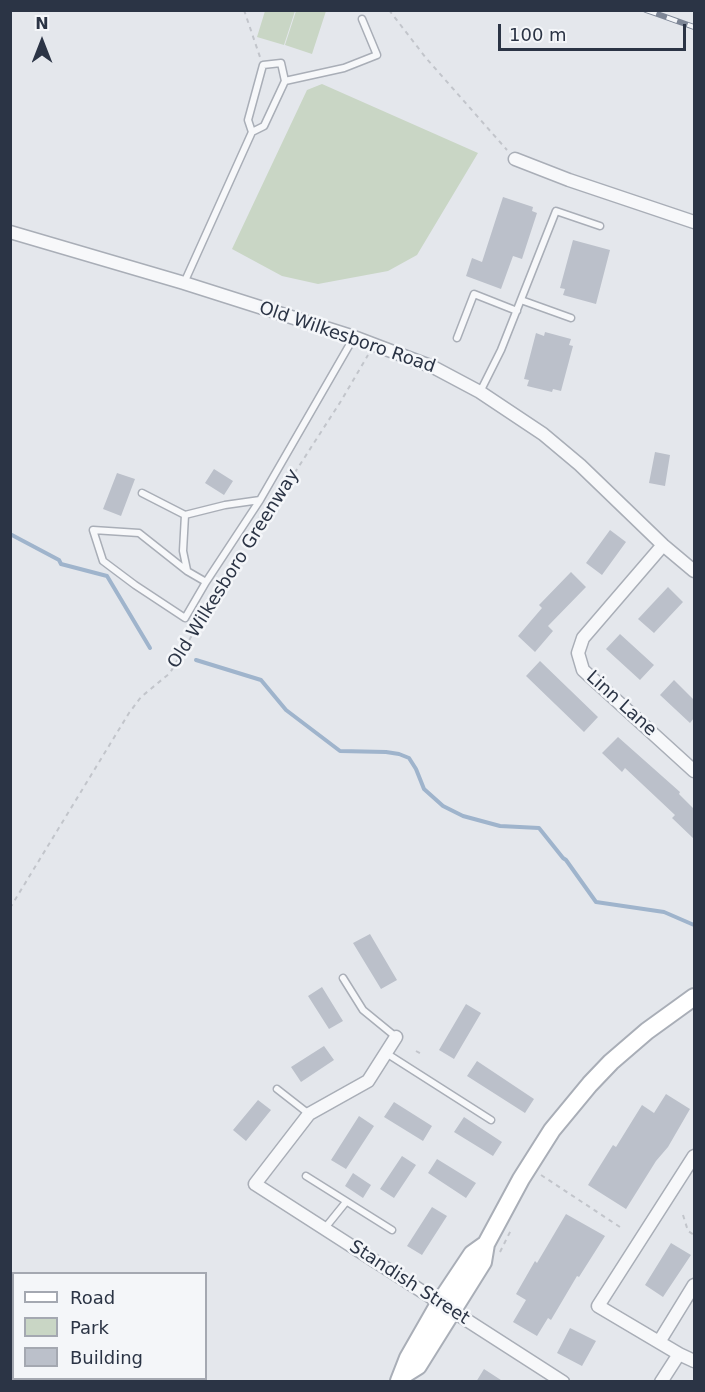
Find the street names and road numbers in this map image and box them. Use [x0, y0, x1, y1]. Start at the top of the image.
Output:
street label: Old Wilkesboro Road [256, 298, 438, 378]
street label: Old Wilkesboro Greenway [164, 465, 304, 673]
street label: Linn Lane [581, 667, 661, 741]
street label: Standish Street [345, 1236, 473, 1330]

